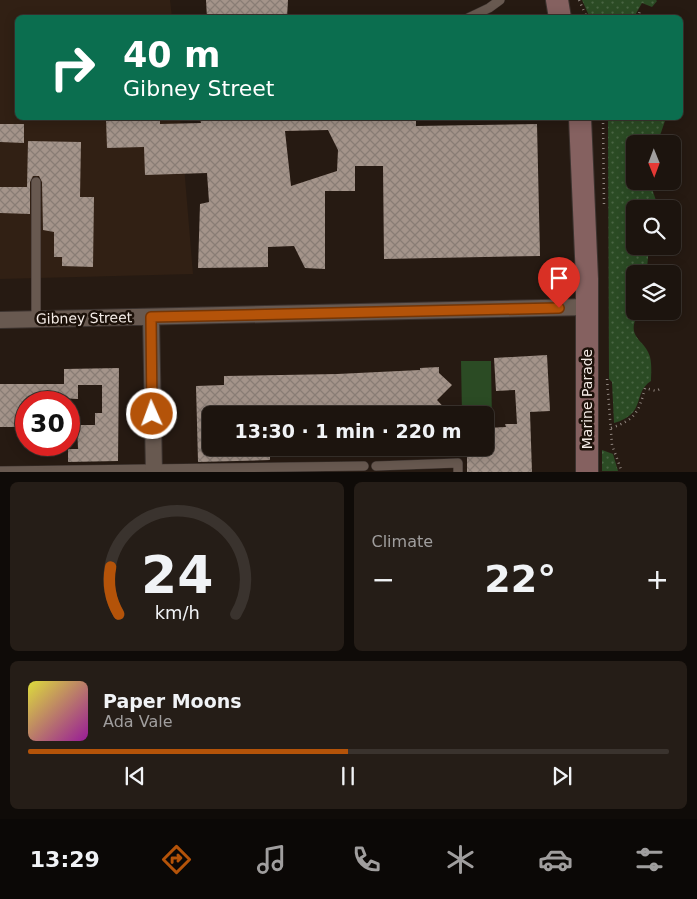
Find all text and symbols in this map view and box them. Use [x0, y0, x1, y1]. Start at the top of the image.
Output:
icon: right [40, 35, 105, 100]
text: 40 m [123, 35, 220, 75]
text: Gibney Street [123, 76, 274, 101]
north arrow [626, 135, 681, 190]
map controls [626, 135, 681, 320]
button: search [626, 200, 681, 255]
pin [538, 257, 580, 308]
icon: arrive [545, 264, 573, 292]
button: layers [626, 265, 681, 320]
street label: Gibney Street [36, 309, 133, 327]
street label: Marine Parade [579, 349, 595, 449]
position arrow [125, 387, 177, 439]
speed limit sign: 30 [15, 391, 80, 456]
text: 13:30 · 1 min · 220 m [234, 420, 462, 442]
text: Climate [372, 532, 433, 551]
text: 24 [141, 545, 213, 605]
text: 22° [484, 557, 556, 601]
text: − [372, 563, 395, 596]
text: + [646, 563, 669, 596]
text: km/h [154, 602, 199, 623]
text: Paper Moons [103, 690, 242, 712]
text: Ada Vale [103, 712, 173, 731]
icon: previous [121, 762, 149, 790]
icon: pause [334, 762, 362, 790]
icon: next [548, 762, 576, 790]
icon: directions [159, 842, 194, 877]
icon: music [254, 842, 289, 877]
icon: phone [349, 842, 384, 877]
icon: climate [443, 842, 478, 877]
icon: car [538, 842, 573, 877]
icon: filters [632, 842, 667, 877]
text: 13:29 [30, 847, 100, 872]

